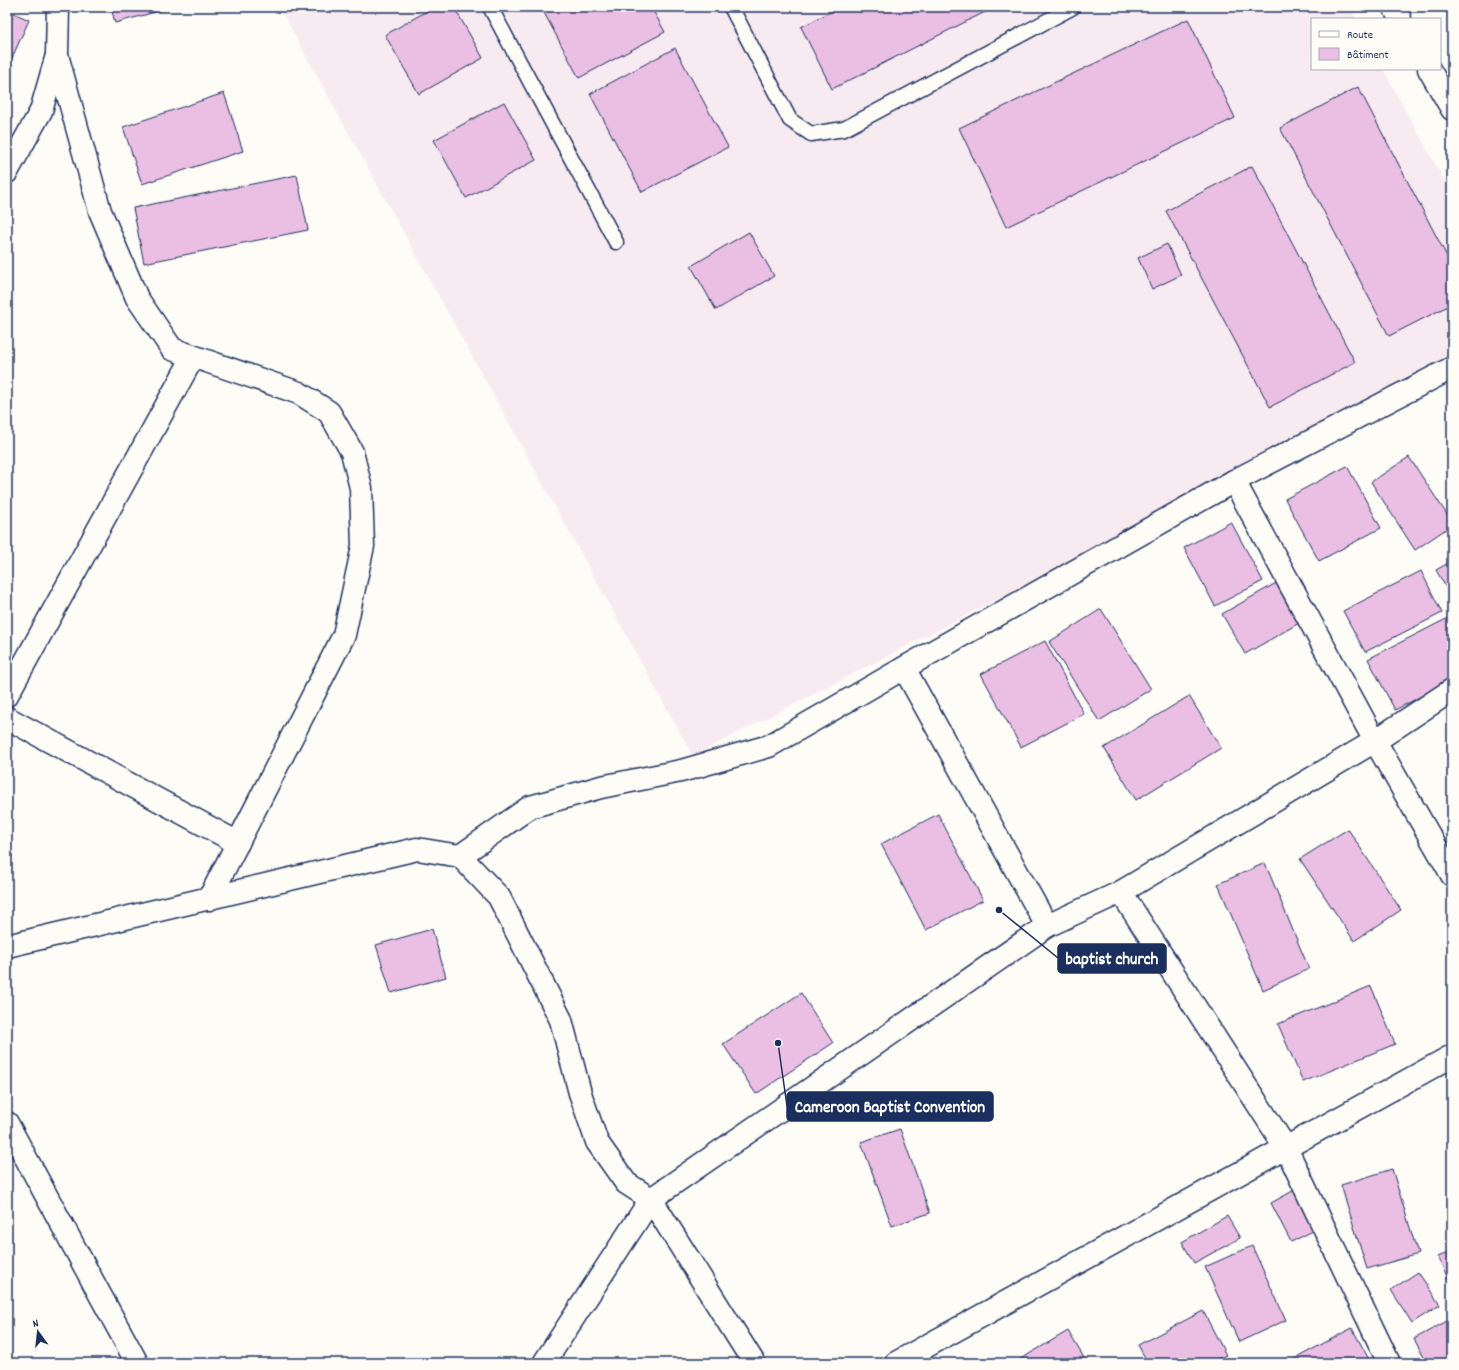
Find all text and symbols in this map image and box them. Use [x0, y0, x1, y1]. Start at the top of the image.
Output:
legend [1311, 18, 1441, 70]
text: Route [1347, 27, 1373, 44]
text: Bâtiment [1347, 47, 1389, 64]
callout: baptist church [1058, 944, 1166, 973]
text: baptist church [1066, 949, 1159, 973]
callout: Cameroon Baptist Convention [787, 1092, 993, 1121]
text: Cameroon Baptist Convention [795, 1097, 985, 1121]
north arrow [18, 1312, 58, 1352]
text: N [31, 1316, 41, 1333]

